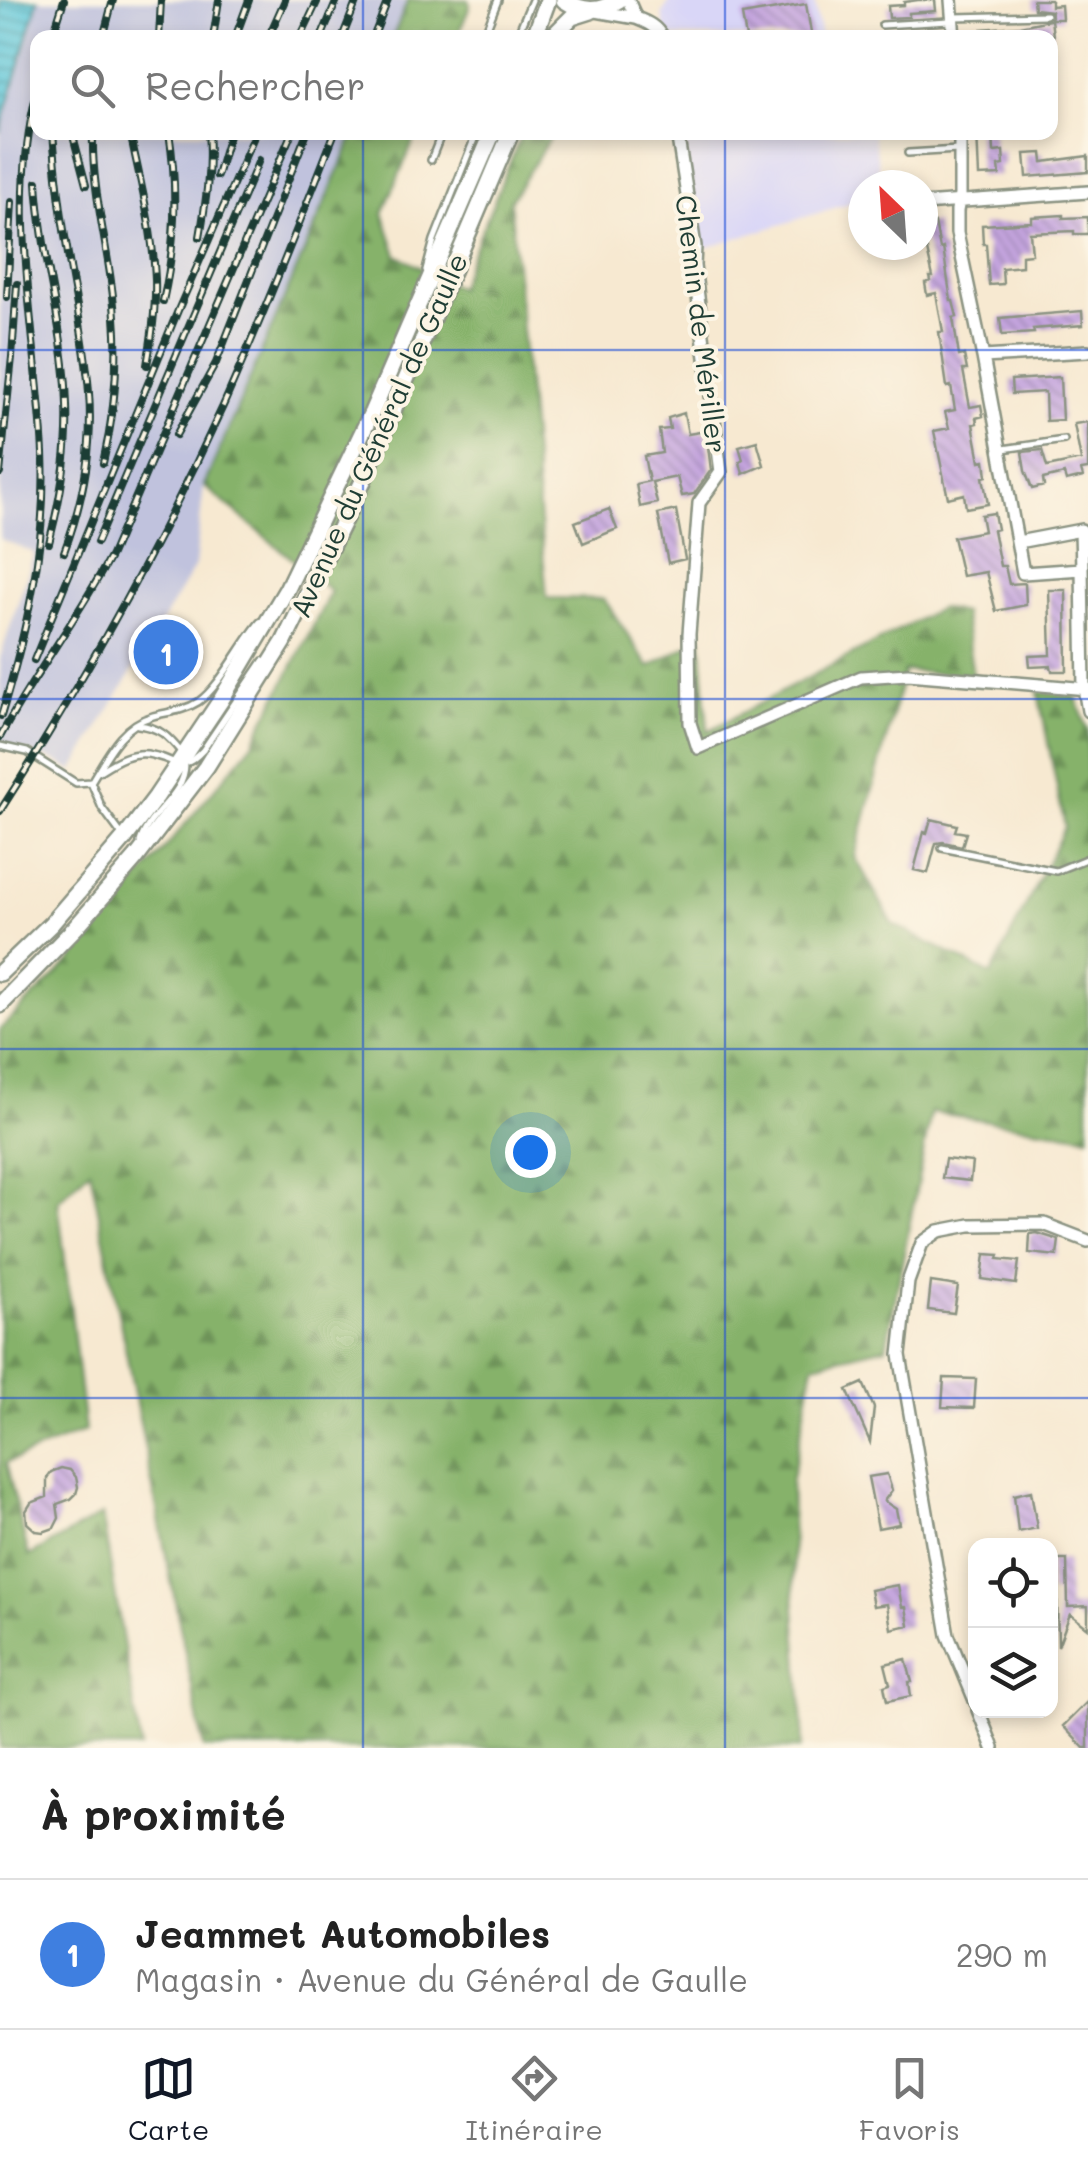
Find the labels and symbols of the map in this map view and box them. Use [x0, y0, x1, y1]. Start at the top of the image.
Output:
north arrow [848, 170, 938, 260]
street label: Chemin de Mériller [668, 193, 736, 455]
street label: Avenue du Général de Gaulle [281, 247, 475, 623]
pin: 1 [134, 614, 198, 690]
your location [505, 1127, 556, 1178]

